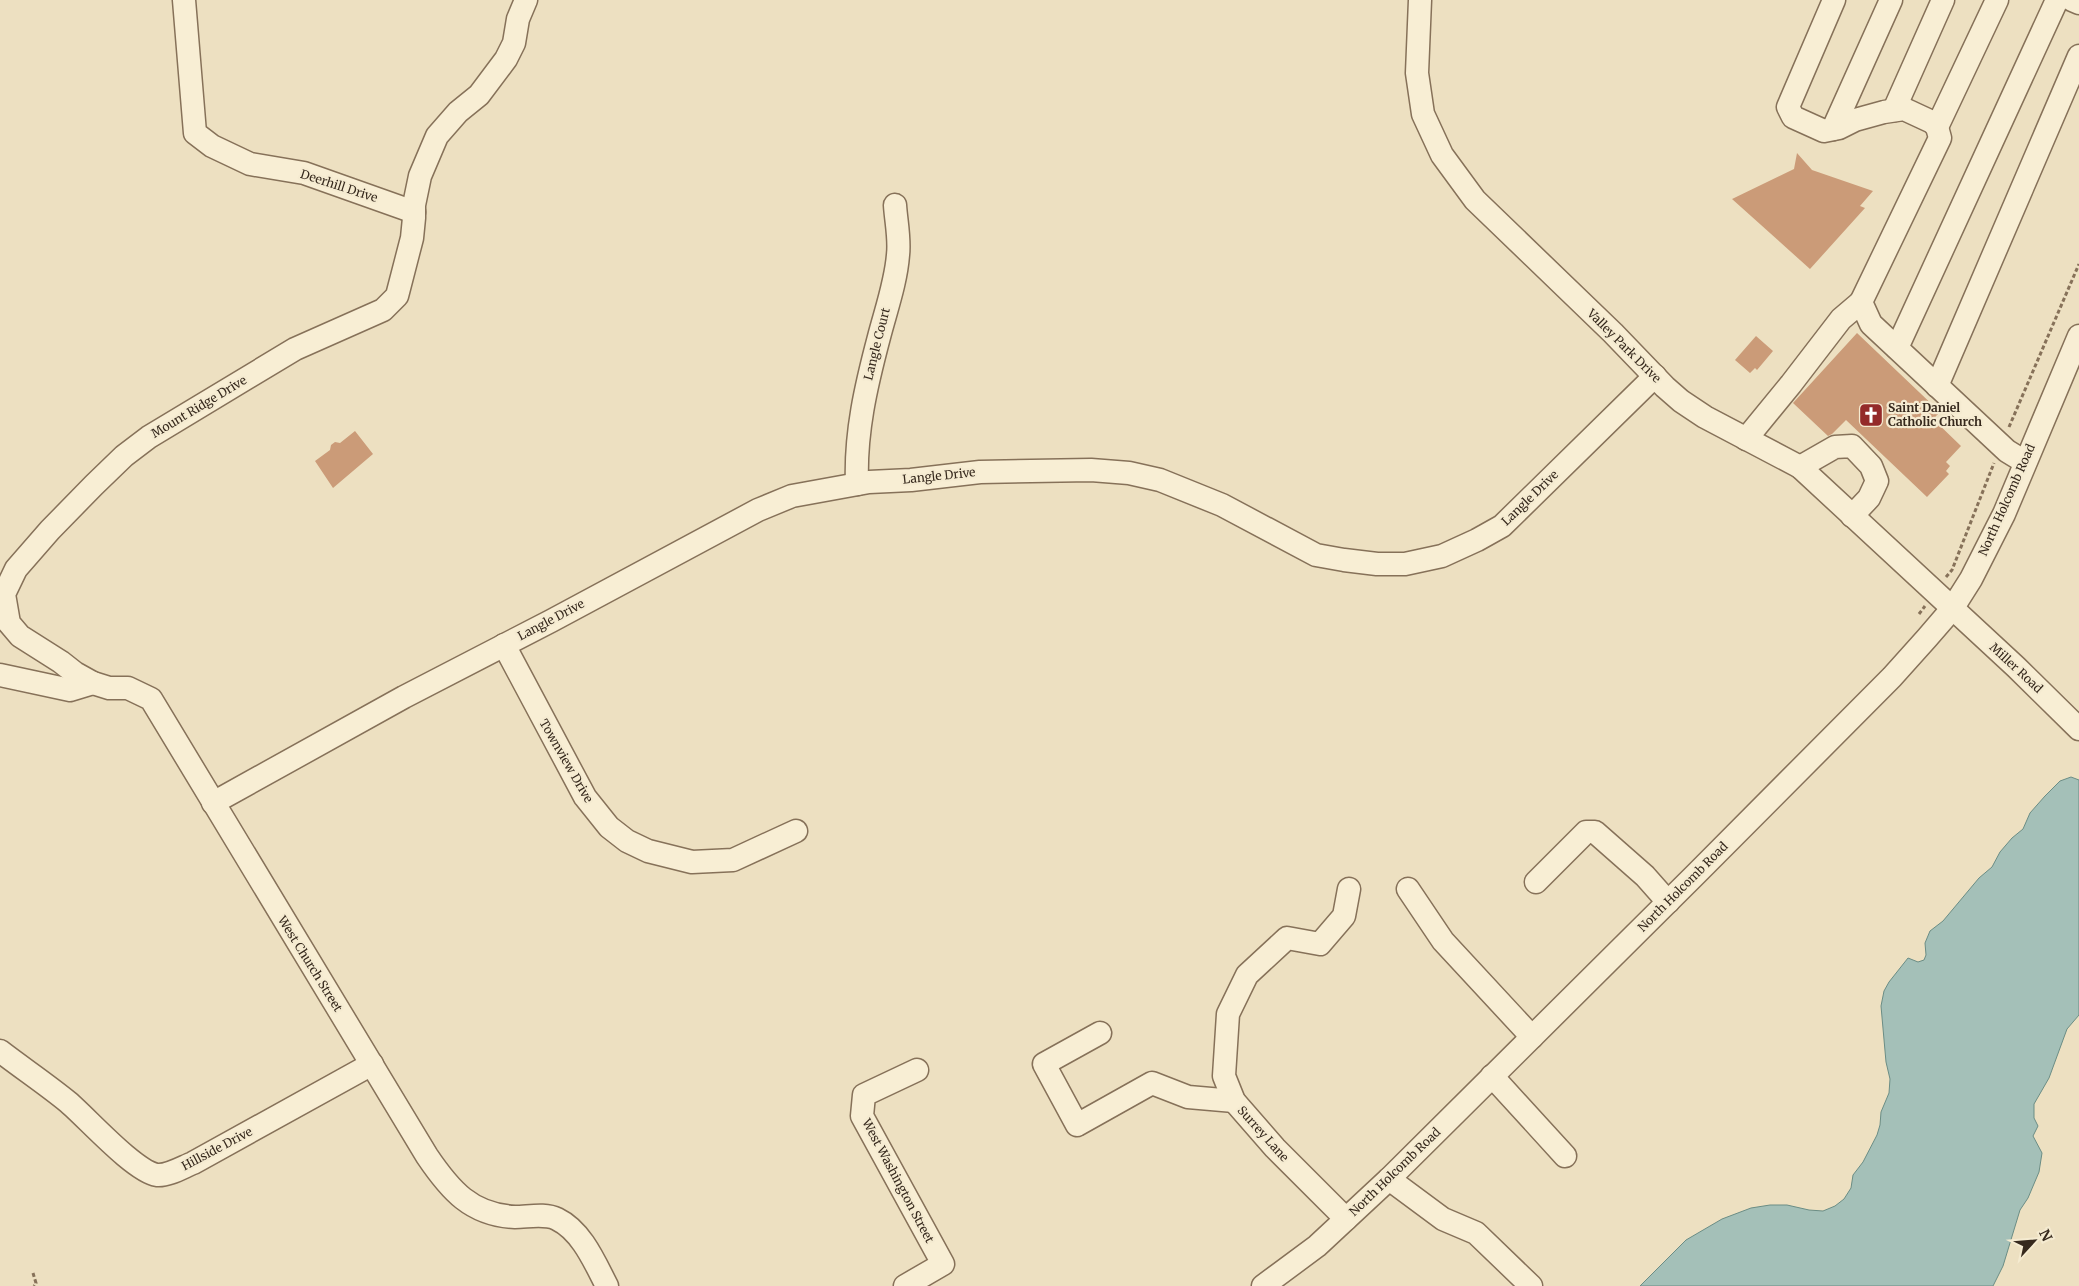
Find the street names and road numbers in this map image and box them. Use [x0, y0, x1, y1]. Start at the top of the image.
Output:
street label: Deerhill Drive [299, 166, 380, 205]
street label: Valley Park Drive [1584, 305, 1664, 386]
street label: Langle Court [860, 306, 893, 382]
street label: Mount Ridge Drive [148, 372, 249, 441]
street label: North Holcomb Road [1975, 442, 2038, 558]
street label: Langle Drive [902, 464, 976, 487]
street label: Langle Drive [1498, 467, 1561, 528]
street label: Langle Drive [515, 596, 587, 643]
street label: Miller Road [1987, 639, 2046, 696]
street label: Townview Drive [536, 716, 596, 805]
street label: North Holcomb Road [1635, 839, 1731, 935]
street label: West Church Street [274, 912, 346, 1015]
street label: Surrey Lane [1235, 1103, 1292, 1165]
street label: West Washington Street [859, 1115, 938, 1246]
street label: Hillside Drive [179, 1124, 255, 1174]
street label: North Holcomb Road [1346, 1124, 1443, 1219]

